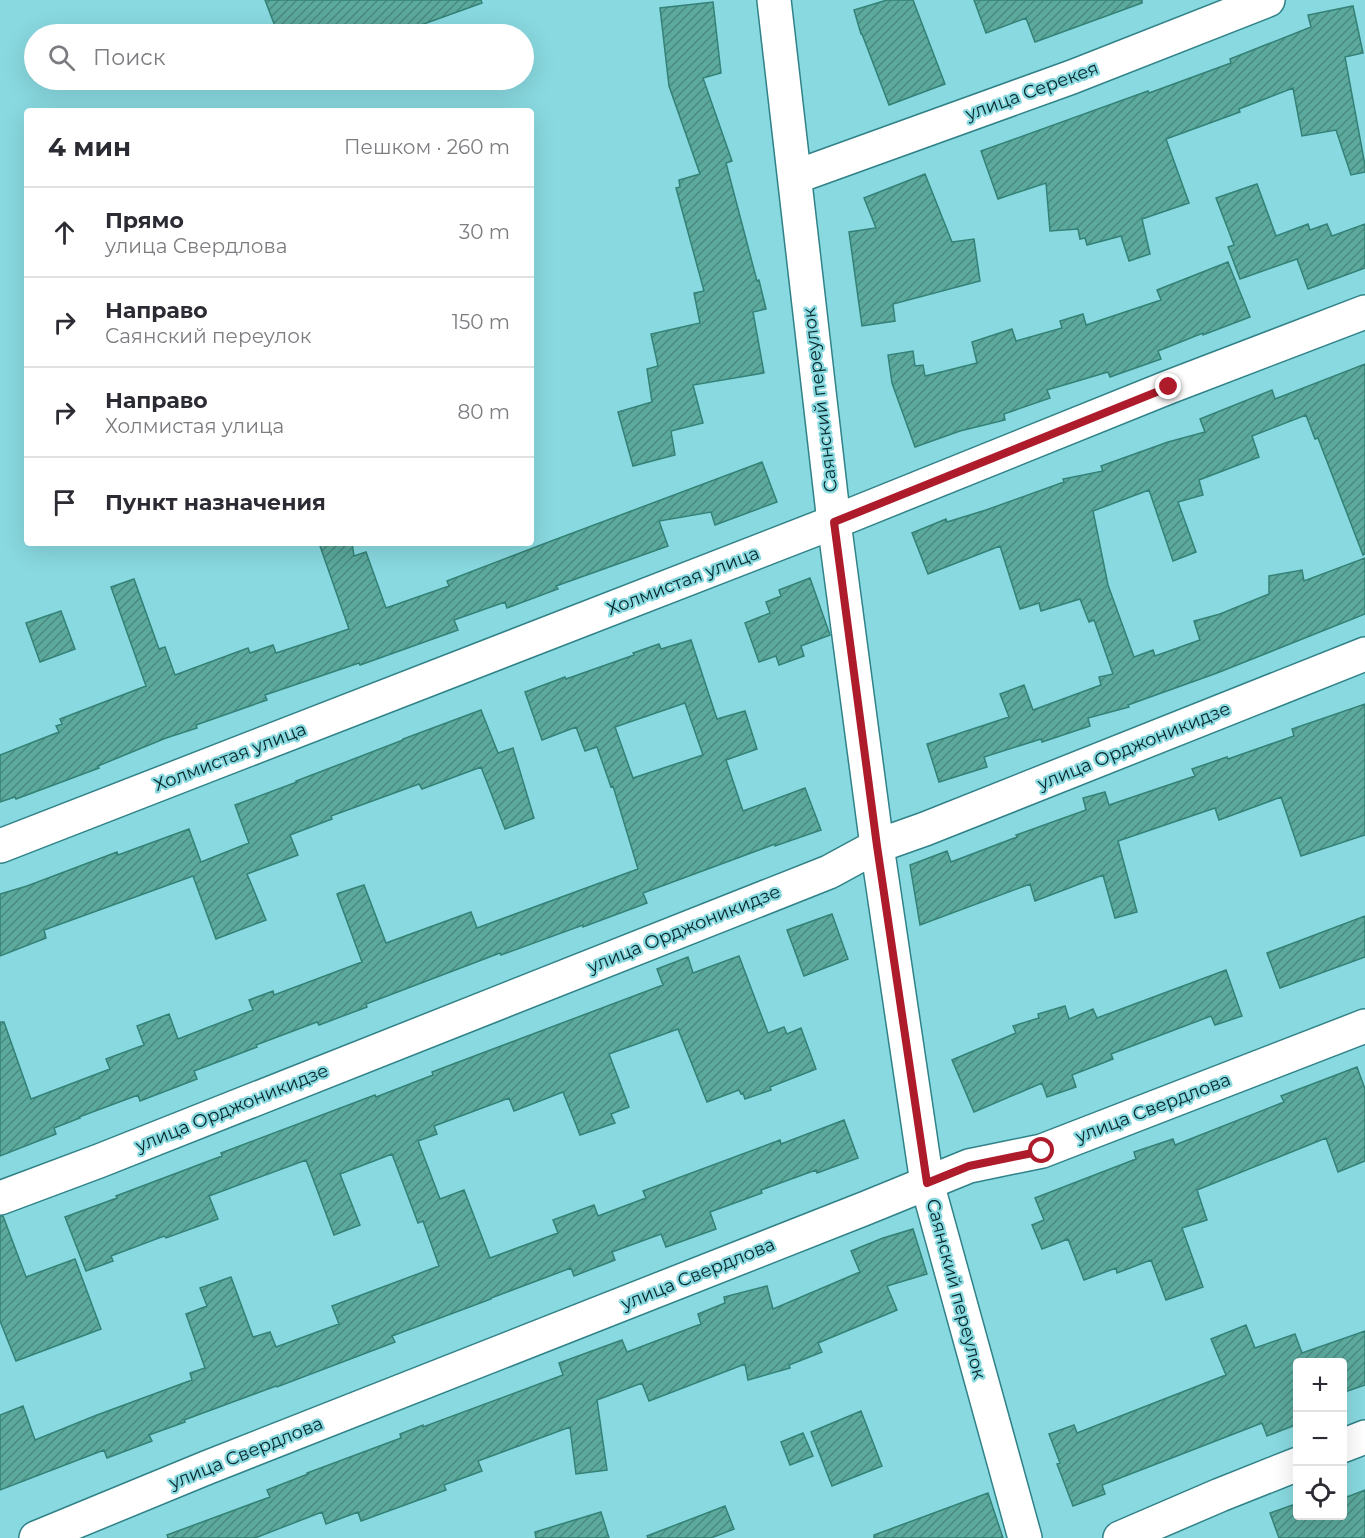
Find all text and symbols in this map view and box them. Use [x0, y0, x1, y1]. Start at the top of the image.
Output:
search box [24, 24, 534, 90]
icon: search [45, 41, 78, 74]
text: Поиск [93, 44, 165, 71]
street label: улица Серекея [962, 57, 1101, 126]
text: 4 мин [48, 131, 131, 163]
text: Пешком · 260 m [344, 135, 510, 159]
text: Прямо [105, 207, 184, 234]
icon: ahead [48, 216, 81, 249]
text: 30 m [459, 220, 510, 244]
text: улица Свердлова [105, 234, 287, 258]
text: Направо [105, 297, 208, 324]
icon: right [48, 306, 81, 339]
street label: Саянский переулок [798, 306, 842, 494]
text: 150 m [452, 310, 510, 334]
text: Саянский переулок [105, 324, 311, 348]
route end [1155, 373, 1181, 399]
text: Направо [105, 387, 208, 414]
icon: right [48, 396, 81, 429]
text: 80 m [458, 400, 510, 424]
text: Холмистая улица [105, 414, 284, 438]
icon: arrive [48, 486, 81, 519]
text: Пункт назначения [105, 489, 326, 516]
street label: Холмистая улица [604, 542, 762, 620]
street label: улица Орджоникидзе [1033, 697, 1234, 795]
street label: Холмистая улица [151, 718, 309, 796]
street label: улица Орджоникидзе [583, 880, 784, 978]
street label: улица Орджоникидзе [131, 1059, 332, 1157]
street label: улица Свердлова [1071, 1068, 1234, 1148]
route start [1028, 1137, 1054, 1163]
street label: Саянский переулок [921, 1196, 991, 1382]
street label: улица Свердлова [617, 1233, 778, 1315]
map controls [1293, 1358, 1347, 1520]
button: + [1293, 1358, 1347, 1412]
street label: улица Свердлова [165, 1412, 326, 1494]
button: − [1293, 1412, 1347, 1466]
button: locate [1293, 1466, 1347, 1520]

